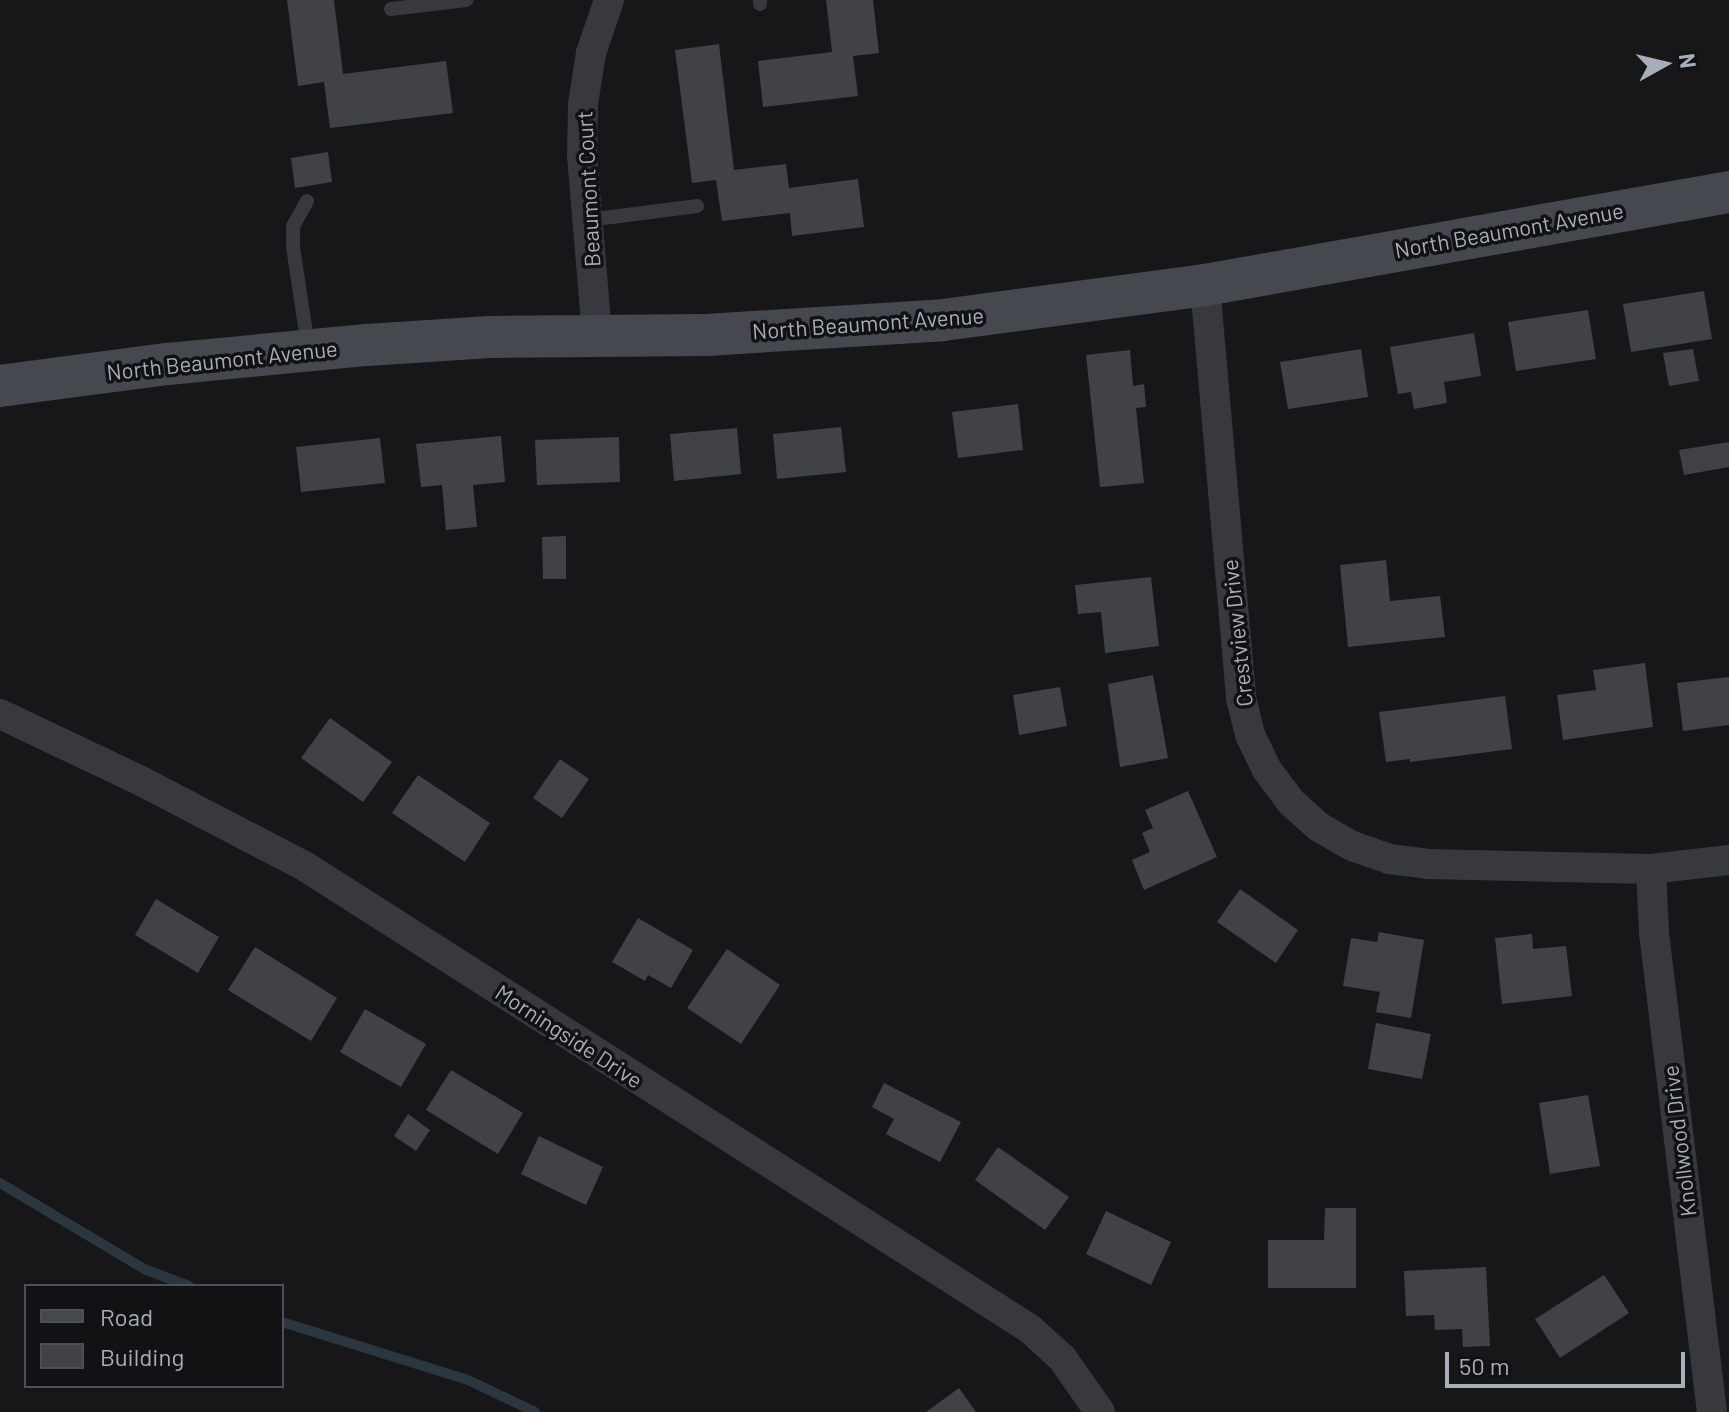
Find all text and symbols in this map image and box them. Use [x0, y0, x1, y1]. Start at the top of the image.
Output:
north arrow [1625, 24, 1705, 104]
text: N [1675, 52, 1703, 70]
street label: Beaumont Court [571, 110, 605, 268]
street label: North Beaumont Avenue [1392, 197, 1626, 263]
street label: North Beaumont Avenue [751, 302, 985, 344]
street label: North Beaumont Avenue [105, 335, 339, 385]
street label: Crestview Drive [1216, 558, 1258, 708]
street label: Morningside Drive [491, 979, 647, 1093]
street label: Knollwood Drive [1657, 1064, 1701, 1218]
legend [24, 1284, 284, 1388]
text: Road [100, 1302, 153, 1331]
scale bar [1449, 1336, 1689, 1386]
text: Building [100, 1342, 184, 1371]
text: 50 m [1459, 1351, 1510, 1380]

